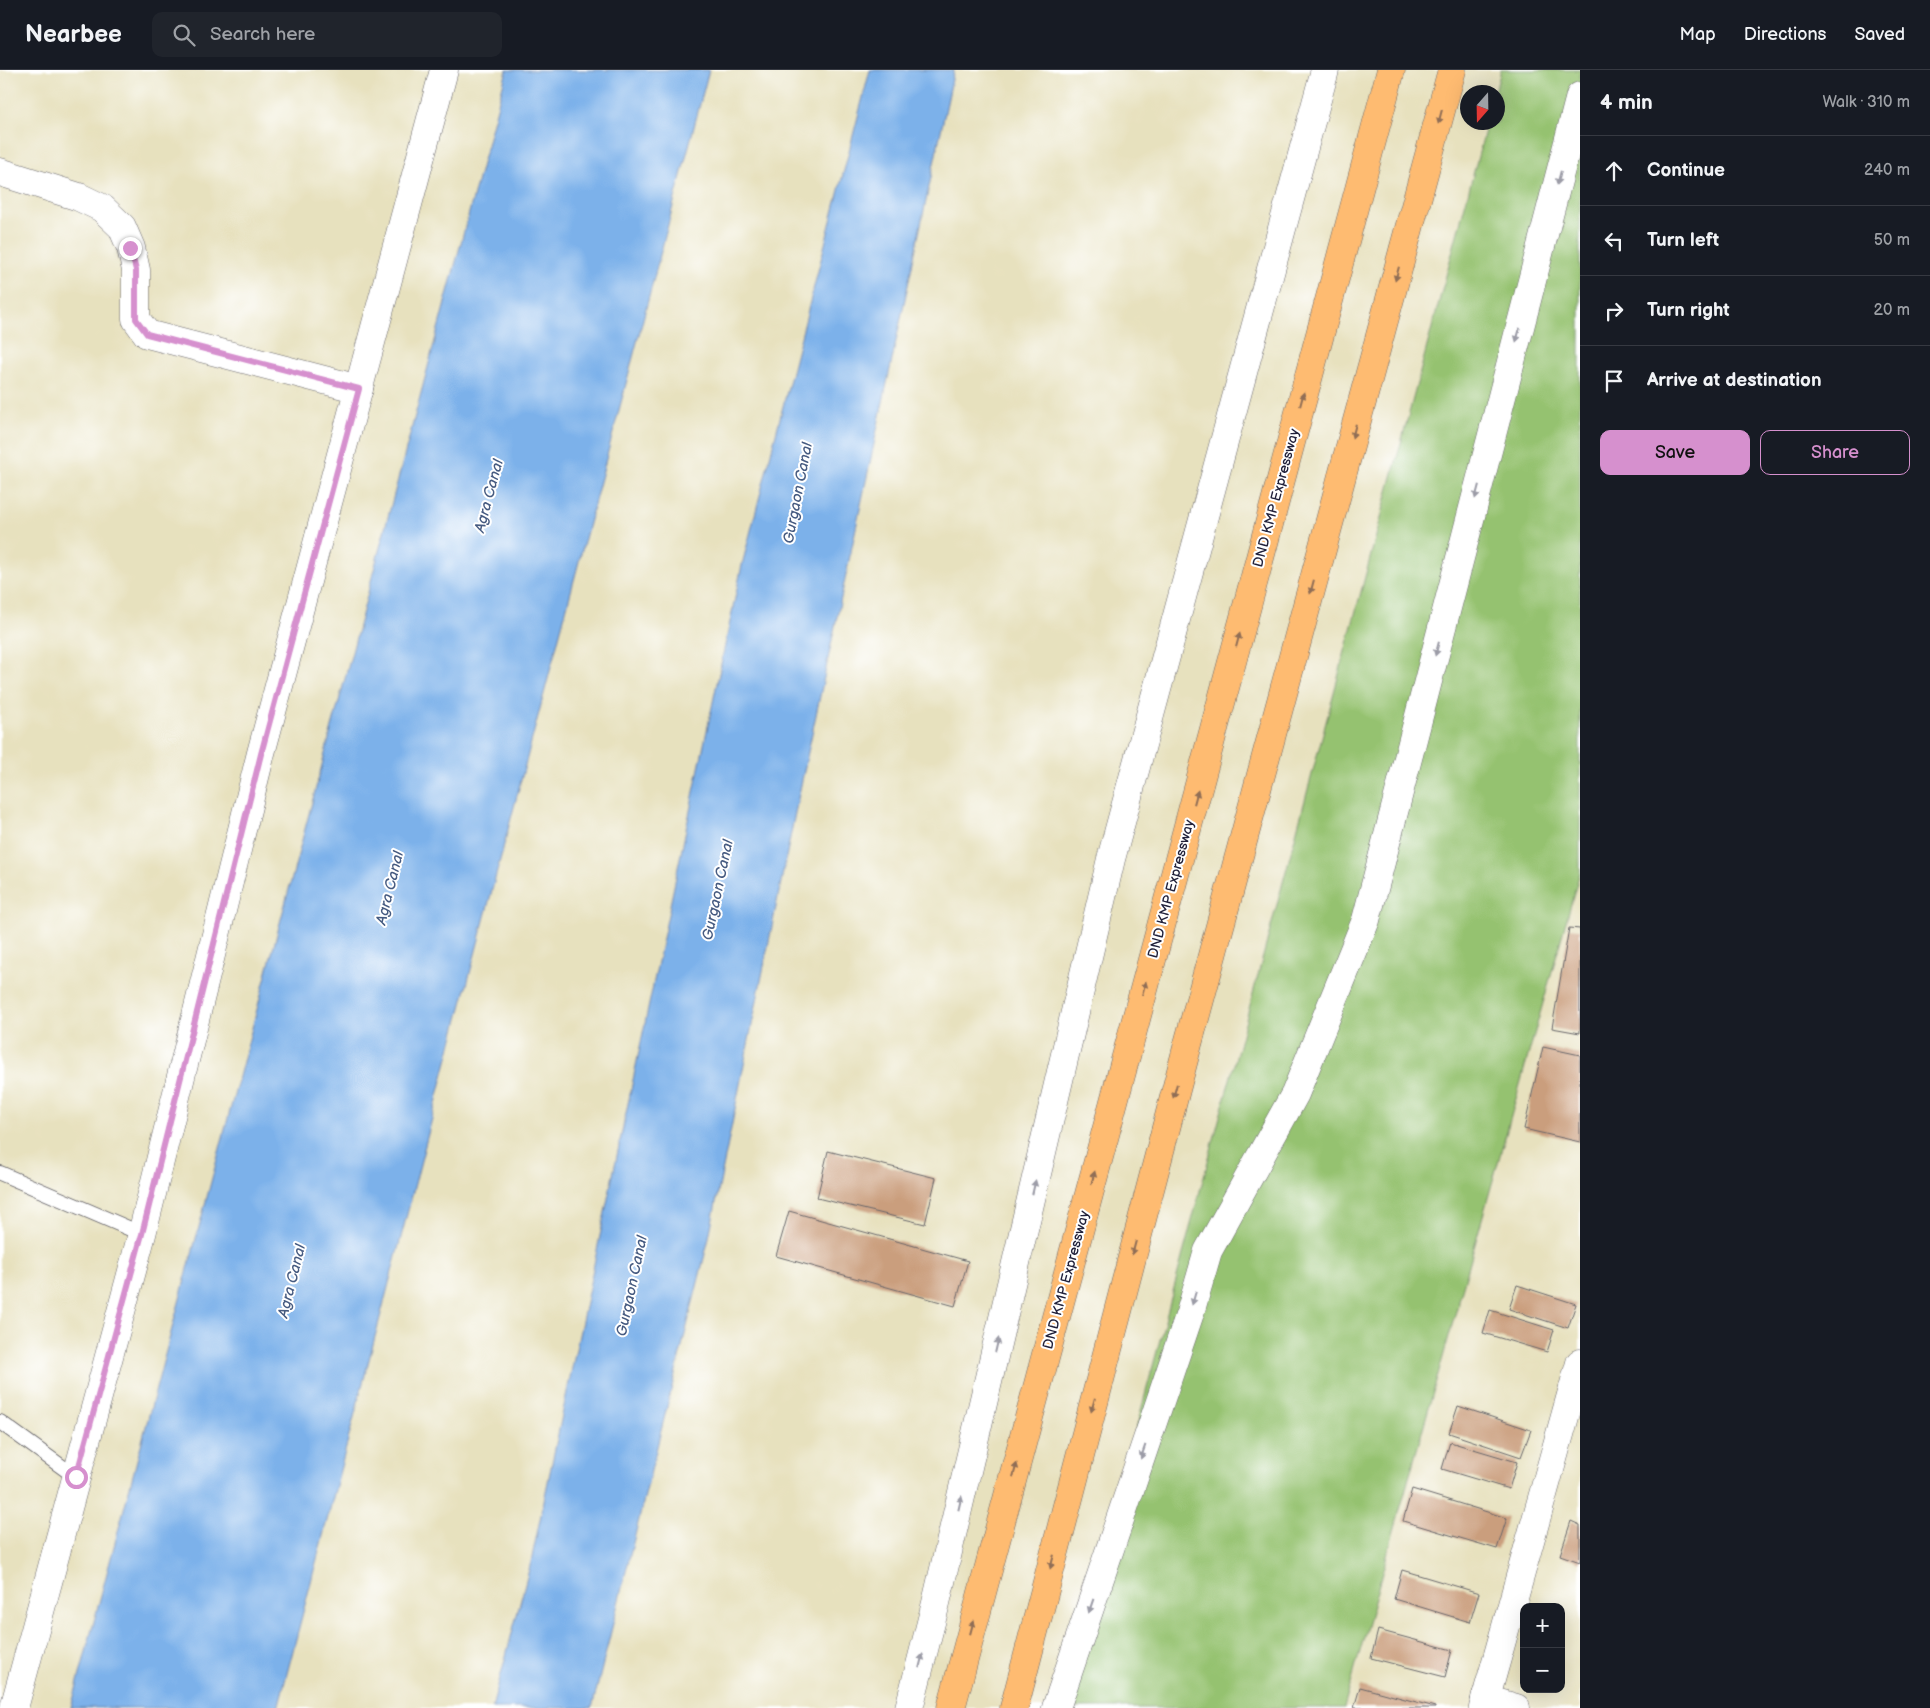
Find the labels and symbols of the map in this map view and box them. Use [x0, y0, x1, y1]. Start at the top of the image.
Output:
north arrow [1460, 85, 1505, 130]
one-way arrow [1435, 110, 1443, 125]
one-way arrow [1555, 170, 1563, 185]
route end [119, 237, 142, 260]
one-way arrow [1393, 266, 1401, 281]
one-way arrow [1514, 327, 1522, 342]
one-way arrow [1299, 391, 1307, 406]
one-way arrow [1350, 423, 1358, 438]
street label: DND KMP Expressway [1249, 426, 1303, 569]
water label: Gurgaon Canal [779, 440, 817, 545]
water label: Agra Canal [470, 457, 508, 536]
one-way arrow [1473, 485, 1481, 500]
one-way arrow [1307, 580, 1315, 595]
one-way arrow [1234, 633, 1242, 648]
one-way arrow [1432, 642, 1440, 657]
one-way arrow [1192, 790, 1200, 805]
street label: DND KMP Expressway [1144, 817, 1198, 960]
water label: Gurgaon Canal [698, 837, 738, 942]
water label: Agra Canal [371, 849, 408, 928]
one-way arrow [1141, 981, 1149, 996]
one-way arrow [1171, 1083, 1179, 1098]
one-way arrow [1090, 1171, 1098, 1186]
one-way arrow [1030, 1179, 1038, 1194]
street label: DND KMP Expressway [1039, 1208, 1093, 1351]
water label: Gurgaon Canal [612, 1233, 652, 1338]
one-way arrow [1130, 1240, 1138, 1255]
water label: Agra Canal [273, 1242, 310, 1321]
one-way arrow [1190, 1290, 1198, 1305]
one-way arrow [993, 1337, 1001, 1352]
one-way arrow [1089, 1398, 1097, 1413]
one-way arrow [1139, 1444, 1146, 1459]
one-way arrow [1011, 1463, 1019, 1478]
route start [65, 1466, 88, 1489]
one-way arrow [956, 1495, 964, 1510]
one-way arrow [1048, 1555, 1056, 1570]
one-way arrow [1086, 1598, 1094, 1613]
one-way arrow [969, 1620, 977, 1635]
one-way arrow [917, 1653, 925, 1668]

